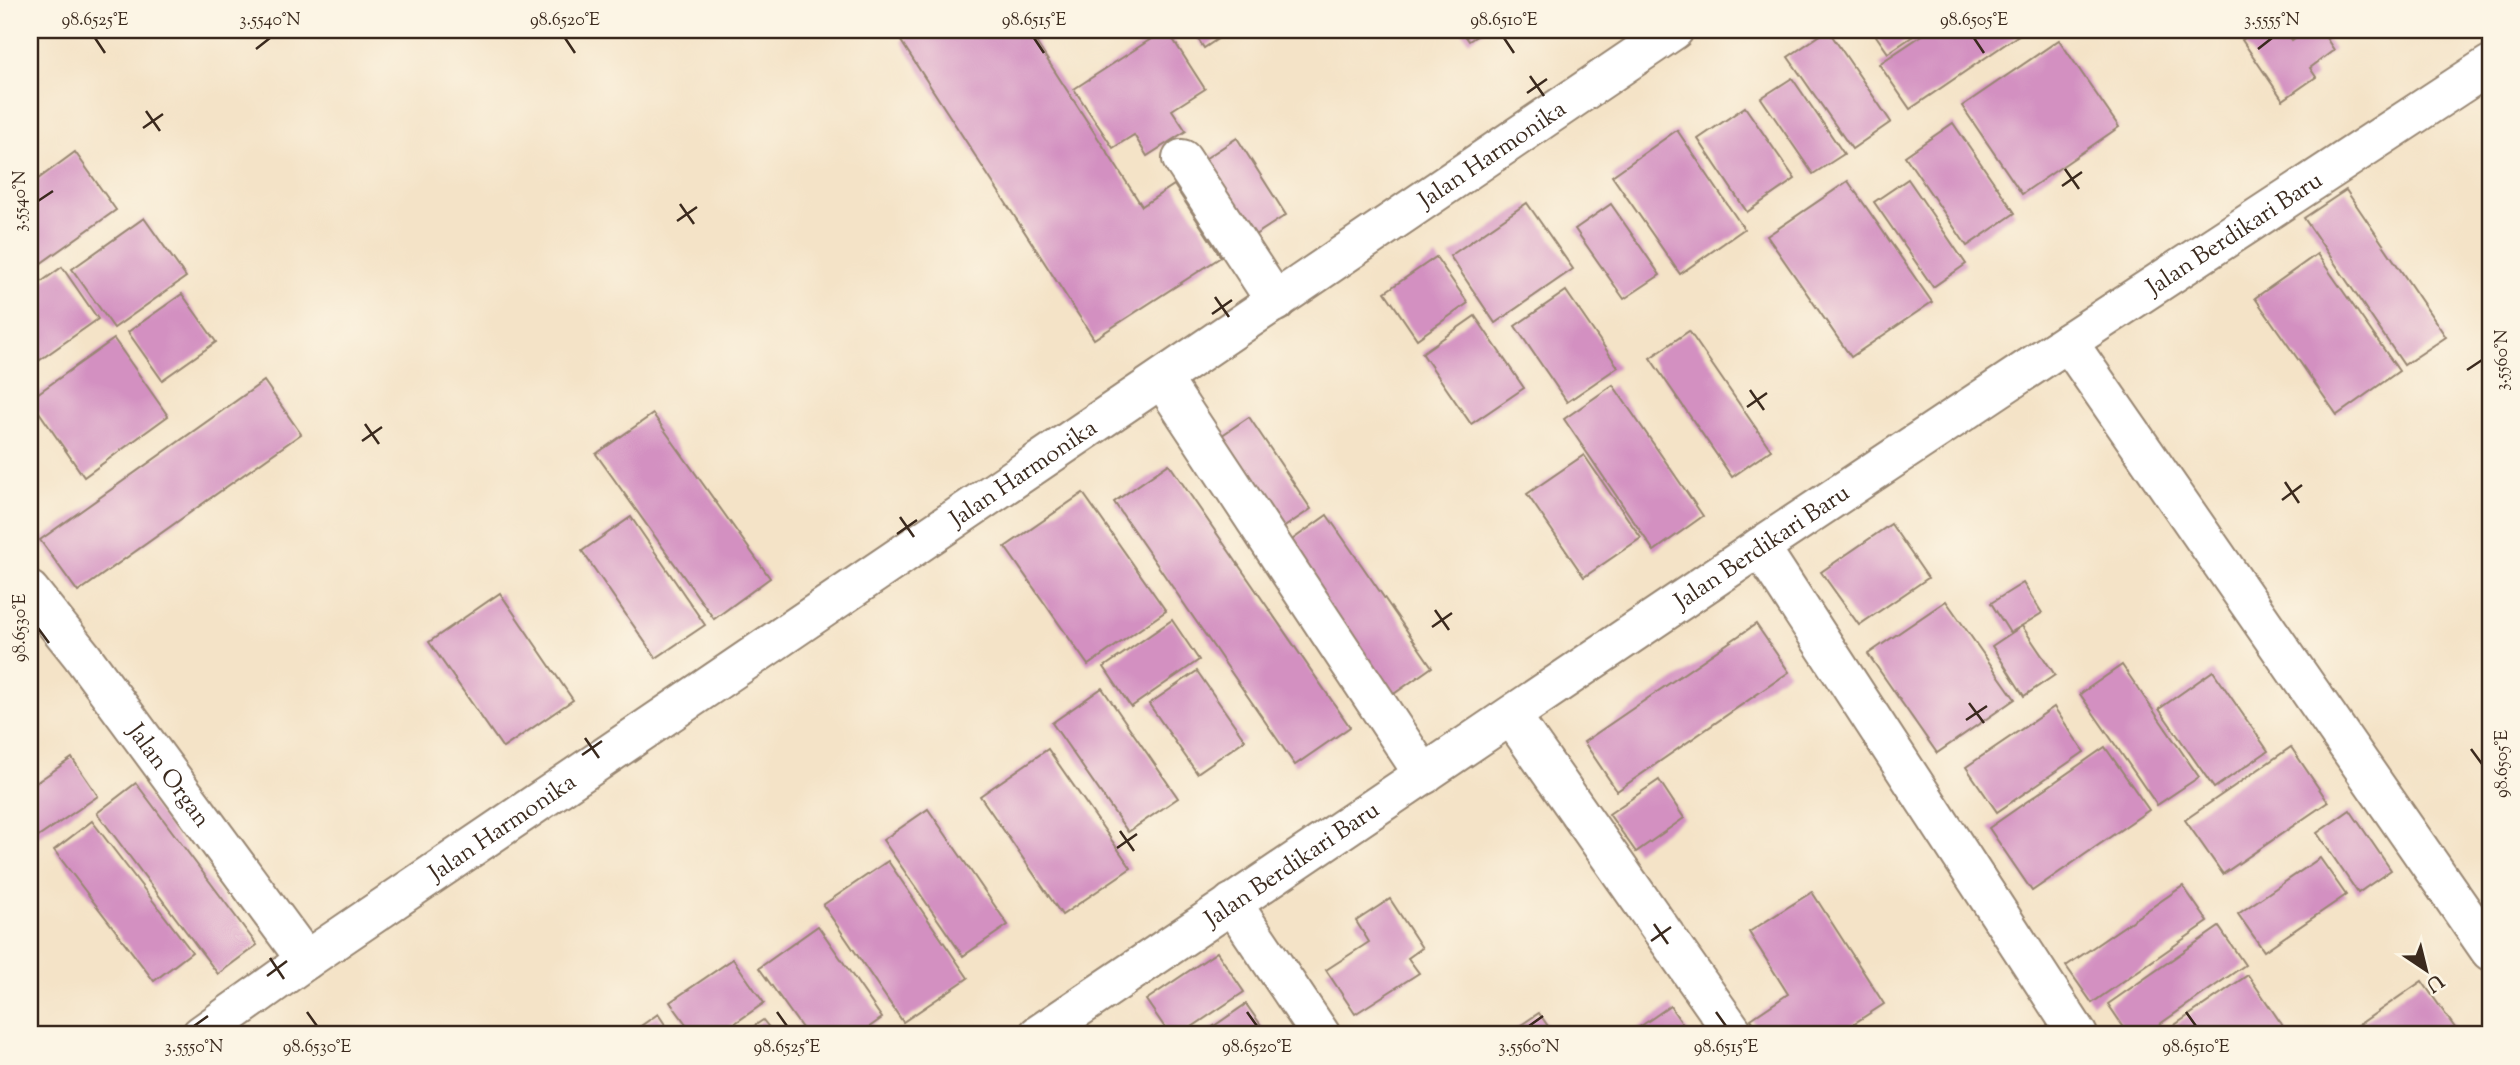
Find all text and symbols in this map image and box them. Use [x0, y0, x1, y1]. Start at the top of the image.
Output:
text: 98.6525°E [62, 8, 129, 34]
text: 3.5540°N [239, 8, 301, 34]
text: 98.6520°E [530, 8, 600, 34]
text: 98.6515°E [1002, 8, 1066, 34]
text: 98.6510°E [1470, 8, 1538, 34]
text: 98.6505°E [1940, 8, 2008, 34]
text: 3.5555°N [2244, 8, 2300, 34]
street label: Jalan Harmonika [1411, 93, 1574, 219]
street label: Jalan Berdikari Baru [2139, 164, 2330, 306]
text: 3.5540°N [8, 170, 34, 232]
text: 3.5560°N [2490, 329, 2516, 391]
street label: Jalan Harmonika [942, 412, 1105, 538]
street label: Jalan Berdikari Baru [1667, 477, 1857, 620]
text: 98.6530°E [8, 594, 34, 662]
street label: Jalan Organ [117, 715, 218, 835]
text: 98.6505°E [2490, 730, 2516, 798]
street label: Jalan Harmonika [421, 766, 584, 892]
street label: Jalan Berdikari Baru [1197, 794, 1387, 938]
north arrow [2390, 936, 2460, 1006]
text: U [2420, 966, 2448, 998]
text: 3.5550°N [165, 1035, 223, 1061]
text: 98.6530°E [283, 1035, 351, 1061]
text: 98.6525°E [754, 1035, 821, 1061]
text: 98.6520°E [1222, 1035, 1292, 1061]
text: 3.5560°N [1498, 1035, 1560, 1061]
text: 98.6515°E [1694, 1035, 1758, 1061]
text: 98.6510°E [2162, 1035, 2230, 1061]

